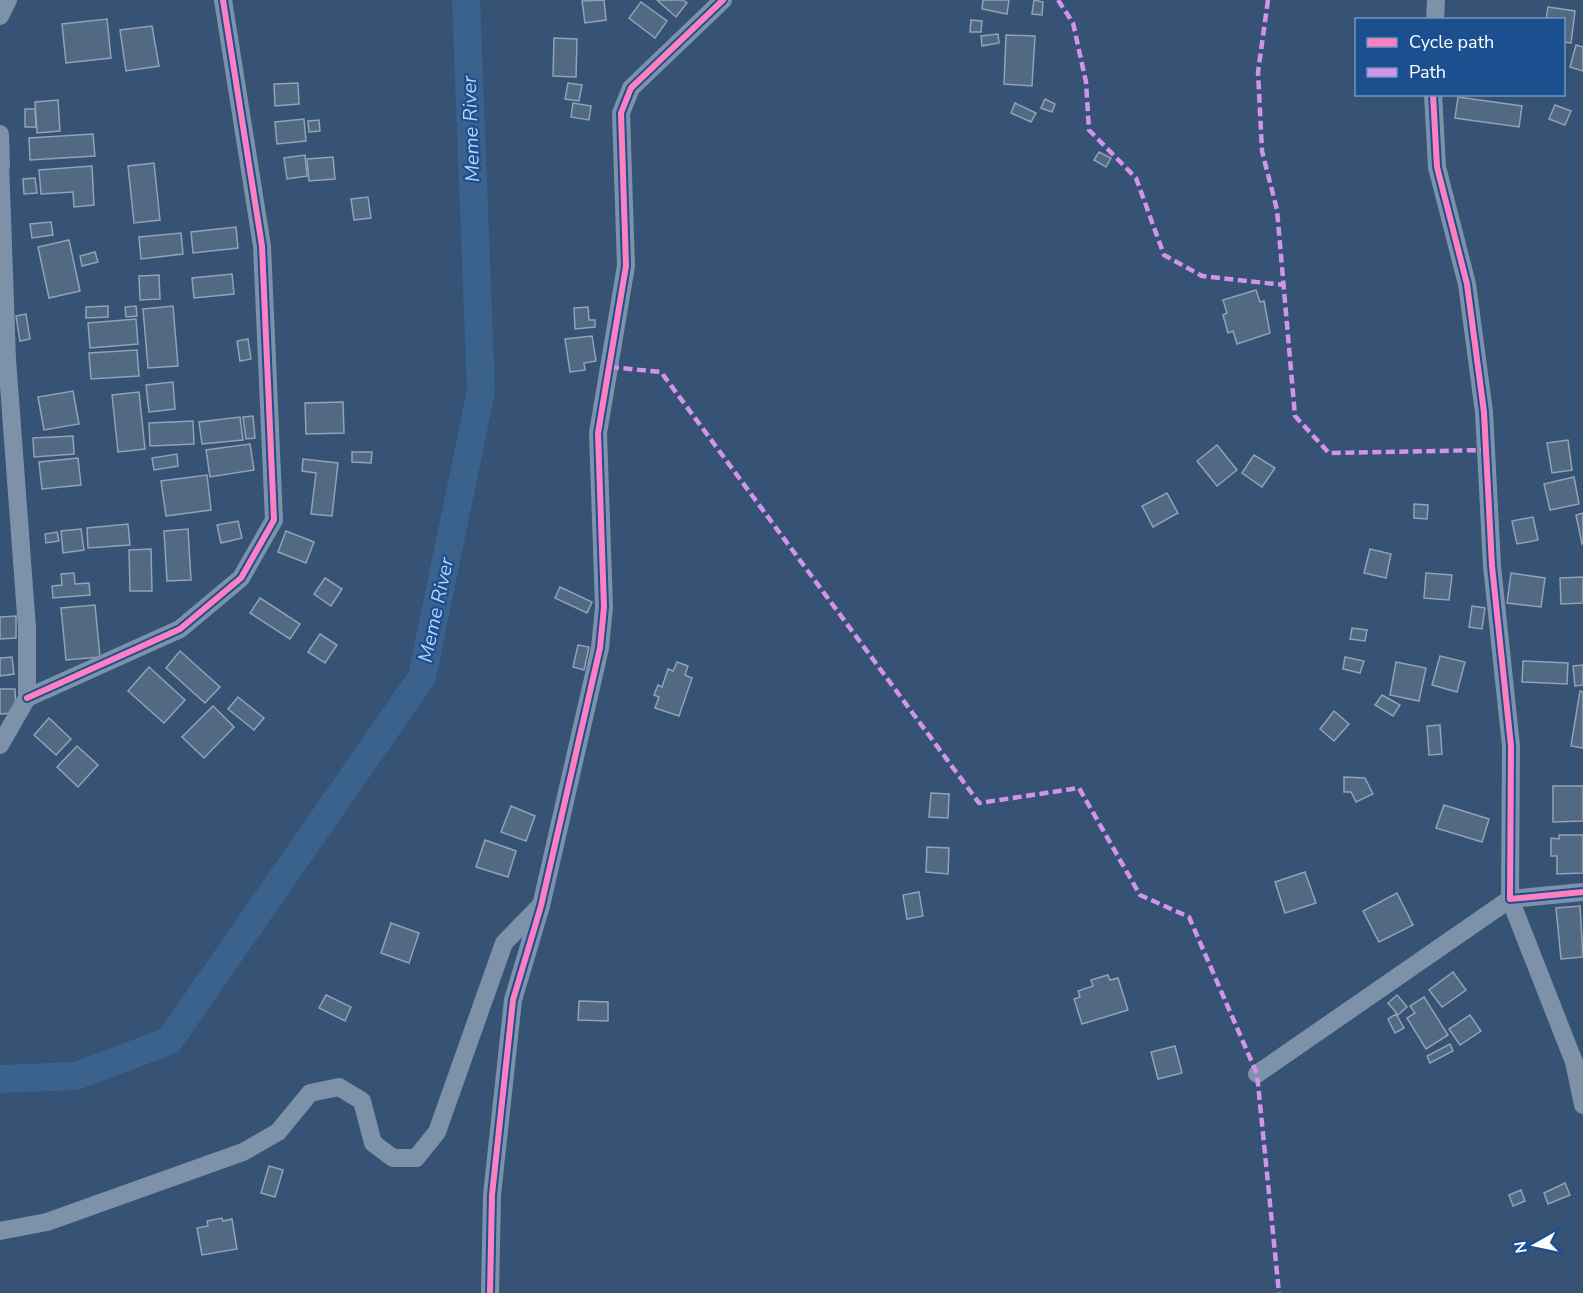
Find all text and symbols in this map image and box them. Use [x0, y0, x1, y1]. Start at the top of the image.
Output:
legend [1355, 18, 1565, 96]
text: Cycle path [1409, 30, 1494, 54]
text: Path [1409, 60, 1446, 84]
water label: Meme River [456, 74, 486, 183]
water label: Meme River [412, 554, 460, 665]
north arrow [1505, 1215, 1565, 1275]
text: N [1509, 1240, 1533, 1255]

